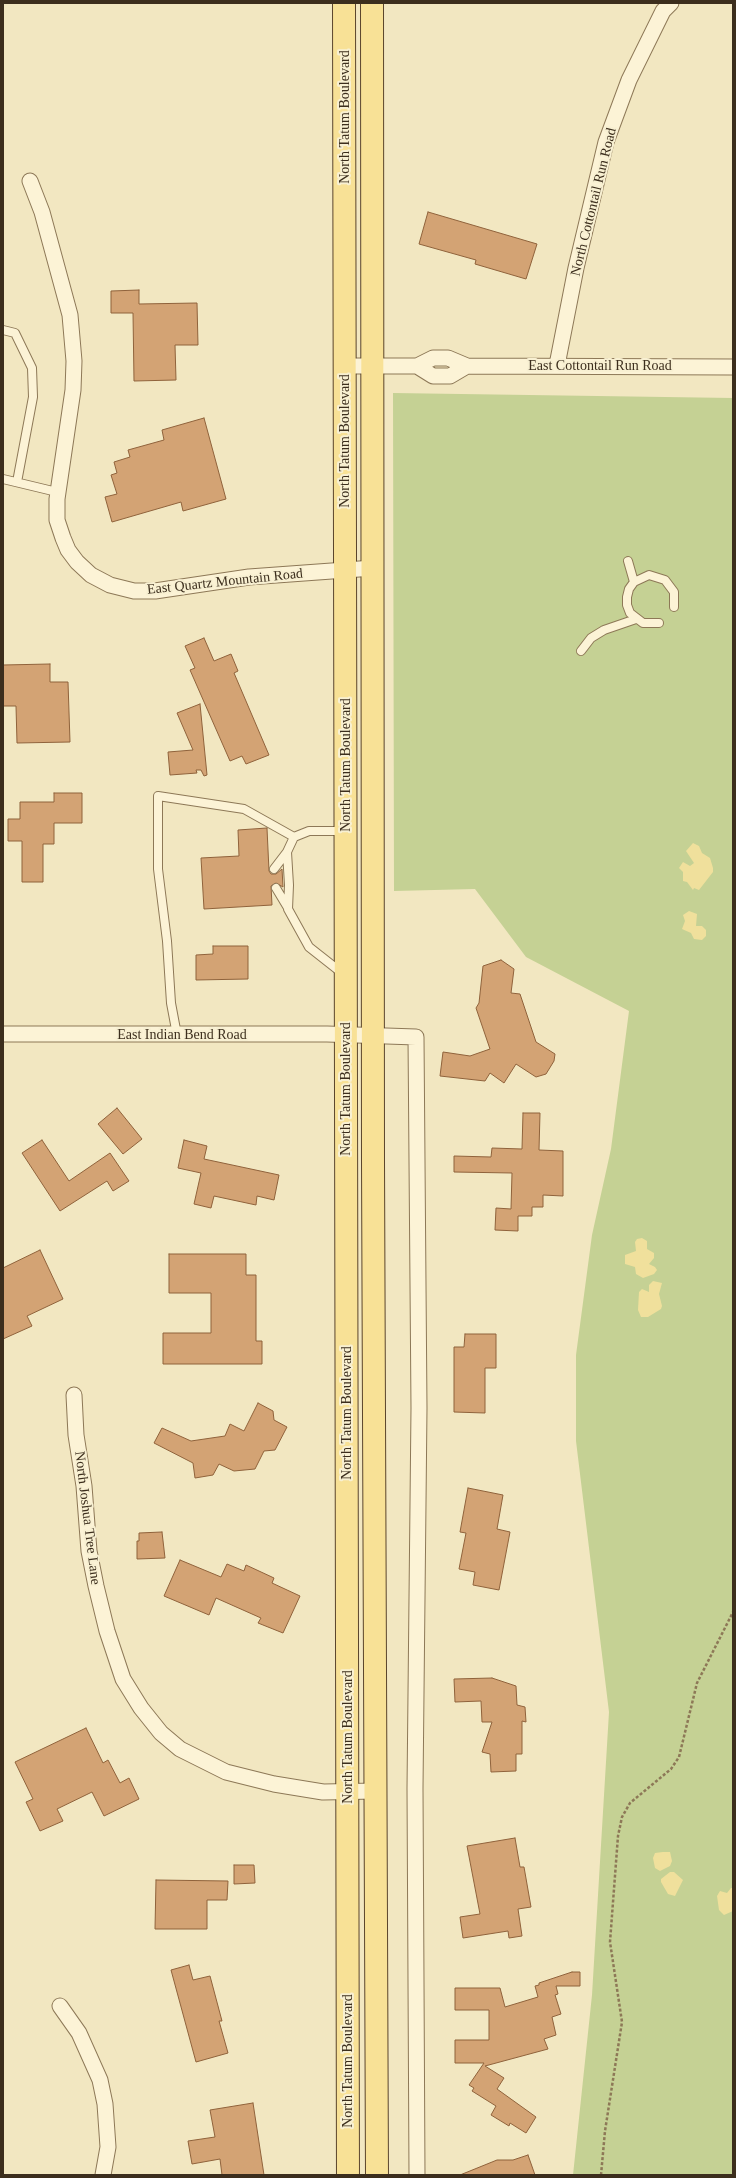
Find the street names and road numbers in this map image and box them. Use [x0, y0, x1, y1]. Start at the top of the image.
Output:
street label: North Tatum Boulevard [337, 50, 353, 184]
street label: North Cottontail Run Road [567, 126, 621, 278]
street label: East Cottontail Run Road [528, 358, 672, 374]
street label: North Tatum Boulevard [337, 374, 353, 508]
street label: East Quartz Mountain Road [146, 565, 304, 599]
street label: North Tatum Boulevard [338, 698, 354, 832]
street label: North Tatum Boulevard [338, 1022, 354, 1156]
street label: East Indian Bend Road [117, 1027, 247, 1043]
street label: North Tatum Boulevard [339, 1346, 355, 1480]
street label: North Joshua Tree Lane [70, 1450, 104, 1586]
street label: North Tatum Boulevard [340, 1670, 356, 1804]
street label: North Tatum Boulevard [340, 1994, 356, 2128]

